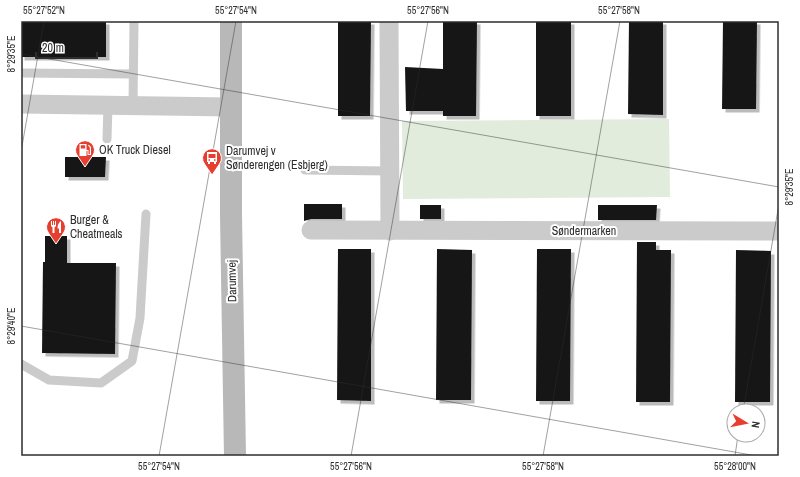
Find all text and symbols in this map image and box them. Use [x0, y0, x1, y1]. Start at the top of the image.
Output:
text: 55°27'52"N [23, 4, 65, 17]
text: 55°27'54"N [215, 4, 257, 17]
text: 55°27'56"N [407, 4, 449, 17]
text: 55°27'58"N [598, 4, 640, 17]
scale bar [36, 34, 97, 60]
text: 8°29'35"E [5, 36, 18, 72]
text: 20 m [42, 40, 64, 56]
fuel station icon: OK Truck Diesel [74, 139, 96, 167]
place label: OK Truck Diesel [99, 142, 171, 158]
place label: Darumvej v Sønderengen (Esbjerg) [226, 143, 328, 173]
bus stop icon: Darumvej v Sønderengen (Esbjerg) [201, 147, 223, 175]
text: 8°29'35"E [783, 169, 796, 205]
place label: Burger & Cheatmeals [70, 212, 123, 242]
restaurant icon: Burger & Cheatmeals [45, 216, 67, 244]
street label: Søndermarken [552, 223, 616, 239]
street label: Darumvej [224, 260, 240, 302]
text: 8°29'40"E [5, 308, 18, 344]
north arrow [726, 403, 766, 443]
text: N [748, 420, 763, 429]
text: 55°27'54"N [138, 460, 180, 473]
text: 55°27'56"N [330, 460, 372, 473]
text: 55°27'58"N [522, 460, 564, 473]
text: 55°28'00"N [714, 460, 756, 473]

